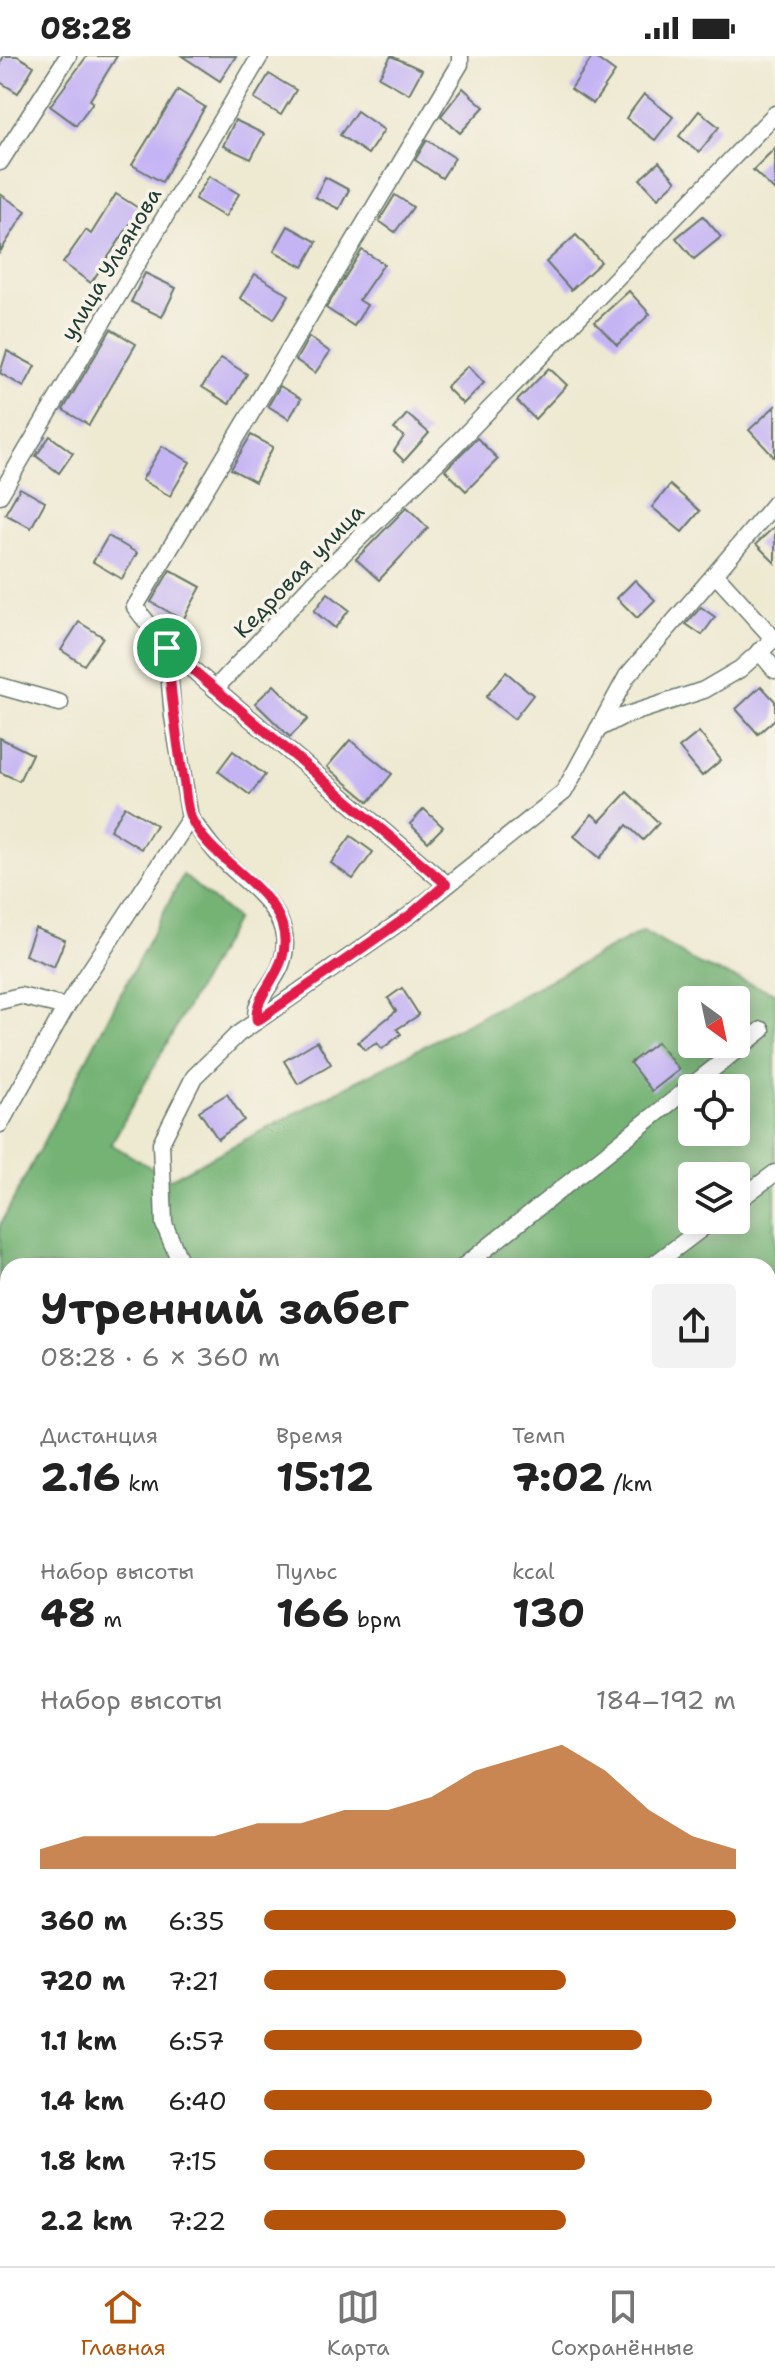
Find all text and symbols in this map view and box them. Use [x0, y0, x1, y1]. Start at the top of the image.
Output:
text: 08:28 [40, 8, 132, 49]
street label: улица Ульянова [54, 182, 168, 346]
street label: Кедровая улица [227, 497, 371, 644]
pin [133, 614, 201, 682]
icon: arrive [145, 626, 189, 670]
north arrow [678, 986, 750, 1058]
map controls [678, 986, 750, 1234]
button: locate [678, 1074, 750, 1146]
button: layers [678, 1162, 750, 1234]
text: Утренний забег [40, 1279, 409, 1338]
button: share [652, 1284, 736, 1368]
text: 08:28 · 6 × 360 m [40, 1339, 280, 1374]
text: Дистанция [40, 1421, 158, 1450]
text: Время [276, 1421, 343, 1450]
text: Темп [512, 1421, 565, 1450]
text: 2.16 [40, 1450, 121, 1504]
text: 15:12 [276, 1450, 373, 1504]
text: 7:02 [512, 1450, 606, 1504]
text: km [121, 1469, 159, 1498]
text: /km [606, 1469, 652, 1498]
text: Набор высоты [40, 1557, 194, 1586]
text: Пульс [276, 1557, 338, 1586]
text: kcal [512, 1557, 555, 1586]
text: 48 [40, 1586, 96, 1640]
text: 166 [276, 1586, 350, 1640]
text: 130 [512, 1586, 585, 1640]
text: m [96, 1605, 122, 1634]
text: bpm [350, 1605, 401, 1634]
text: Набор высоты [40, 1682, 222, 1717]
text: 184–192 m [596, 1682, 736, 1717]
text: 360 m [40, 1903, 127, 1938]
text: 6:35 [168, 1903, 224, 1938]
text: 720 m [40, 1963, 125, 1998]
text: 7:21 [168, 1963, 219, 1998]
text: 1.1 km [40, 2023, 117, 2058]
text: 6:57 [168, 2023, 225, 2058]
text: 1.4 km [40, 2083, 124, 2118]
text: 6:40 [168, 2083, 227, 2118]
text: 1.8 km [40, 2143, 125, 2178]
text: 7:15 [168, 2143, 217, 2178]
text: 2.2 km [40, 2203, 133, 2238]
text: 7:22 [168, 2203, 226, 2238]
tab: Главная [81, 2285, 166, 2362]
tab: Карта [327, 2285, 390, 2362]
tab: Сохранённые [551, 2285, 695, 2362]

